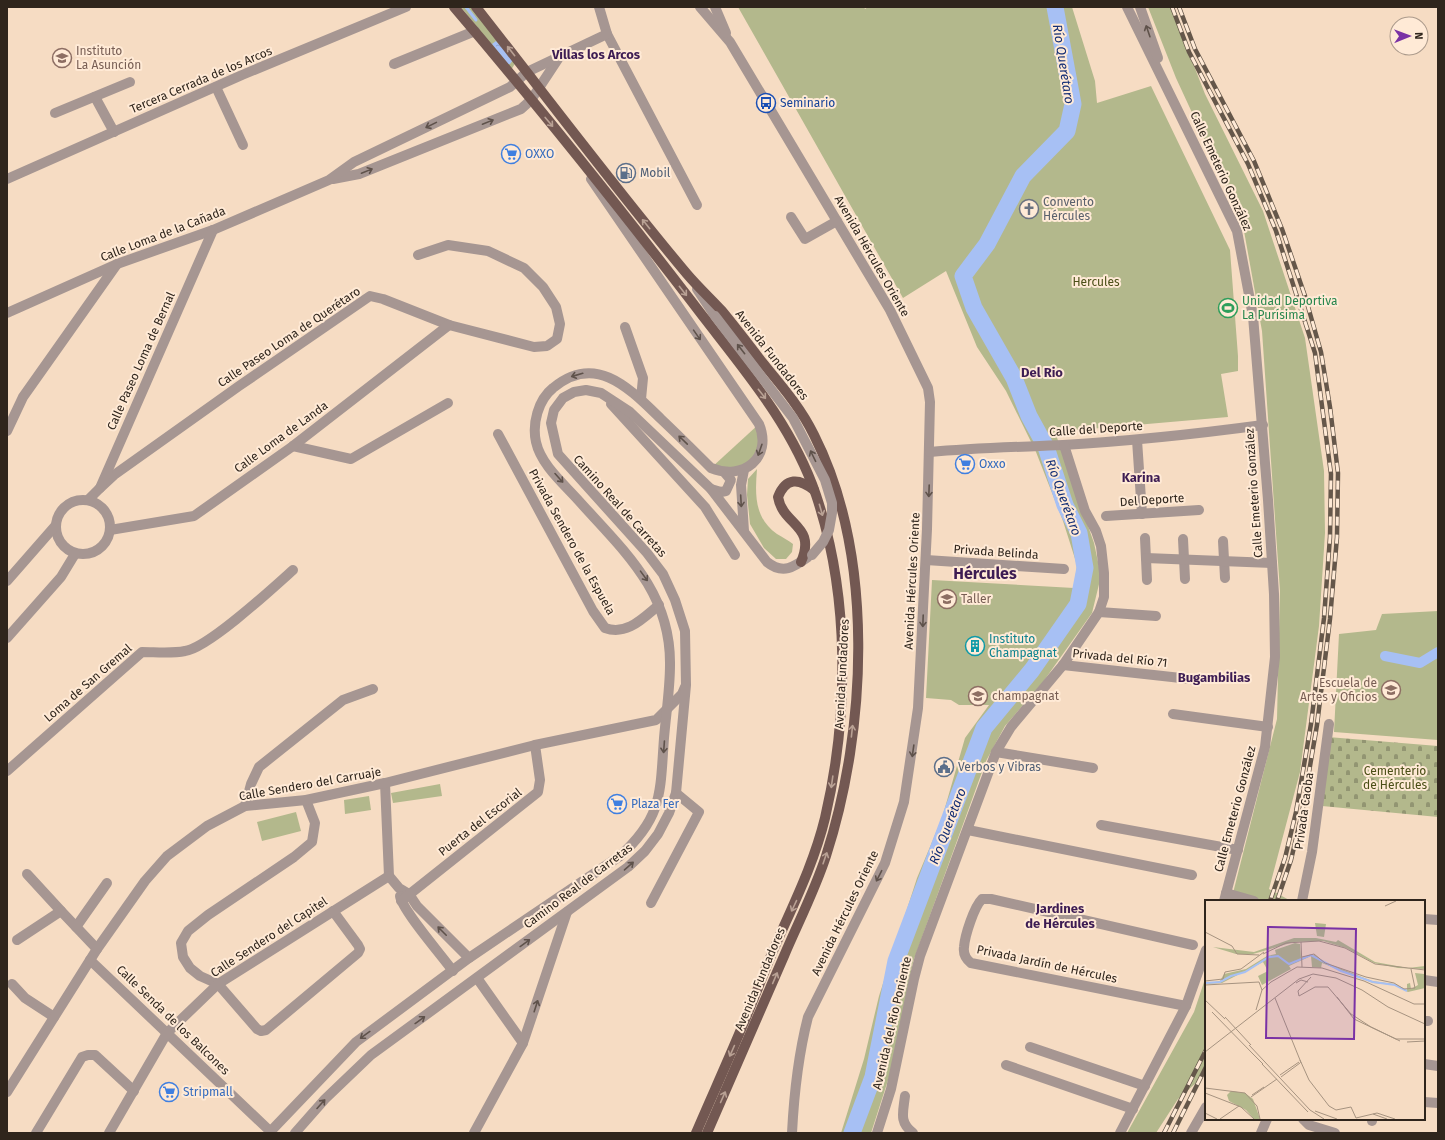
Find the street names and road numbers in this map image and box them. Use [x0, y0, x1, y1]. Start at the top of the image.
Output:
street label: Tercera Cerrada de los Arcos [128, 44, 275, 116]
street label: Calle Emeterio González [1187, 109, 1255, 233]
street label: Avenida Hércules Oriente [832, 193, 912, 319]
street label: Calle Loma de la Cañada [98, 204, 228, 264]
street label: Calle Paseo Loma de Querétaro [215, 284, 363, 390]
street label: Calle Paseo Loma de Bernal [104, 289, 178, 432]
street label: Avenida Fundadores [733, 307, 812, 403]
street label: Calle Loma de Landa [231, 398, 331, 476]
street label: Calle del Deporte [1049, 419, 1143, 439]
street label: Calle Emeterio González [1242, 428, 1266, 558]
street label: Camino Real de Carretas [571, 452, 670, 560]
street label: Privada Sendero de la Espuela [526, 467, 618, 617]
street label: Del Deporte [1119, 491, 1185, 509]
street label: Avenida Hércules Oriente [901, 512, 923, 650]
street label: Privada Belinda [953, 542, 1039, 562]
street label: Avenida Fundadores [832, 618, 852, 729]
street label: Loma de San Gremal [41, 641, 135, 725]
street label: Privada del Río 71 [1072, 646, 1168, 670]
street label: Calle Emeterio González [1211, 744, 1259, 874]
street label: Calle Sendero del Carruaje [238, 765, 382, 803]
street label: Privada Caoba [1292, 772, 1316, 850]
street label: Puerta del Escorial [436, 785, 525, 859]
street label: Camino Real de Carretas [521, 840, 635, 931]
street label: Avenida Hércules Oriente [809, 848, 881, 978]
street label: Calle Sendero del Capitel [208, 894, 330, 980]
street label: Avenida Fundadores [732, 925, 788, 1033]
street label: Privada Jardín de Hércules [975, 942, 1119, 986]
street label: Avenida del Río Poniente [870, 955, 914, 1091]
street label: Calle Senda de los Balcones [114, 962, 233, 1078]

